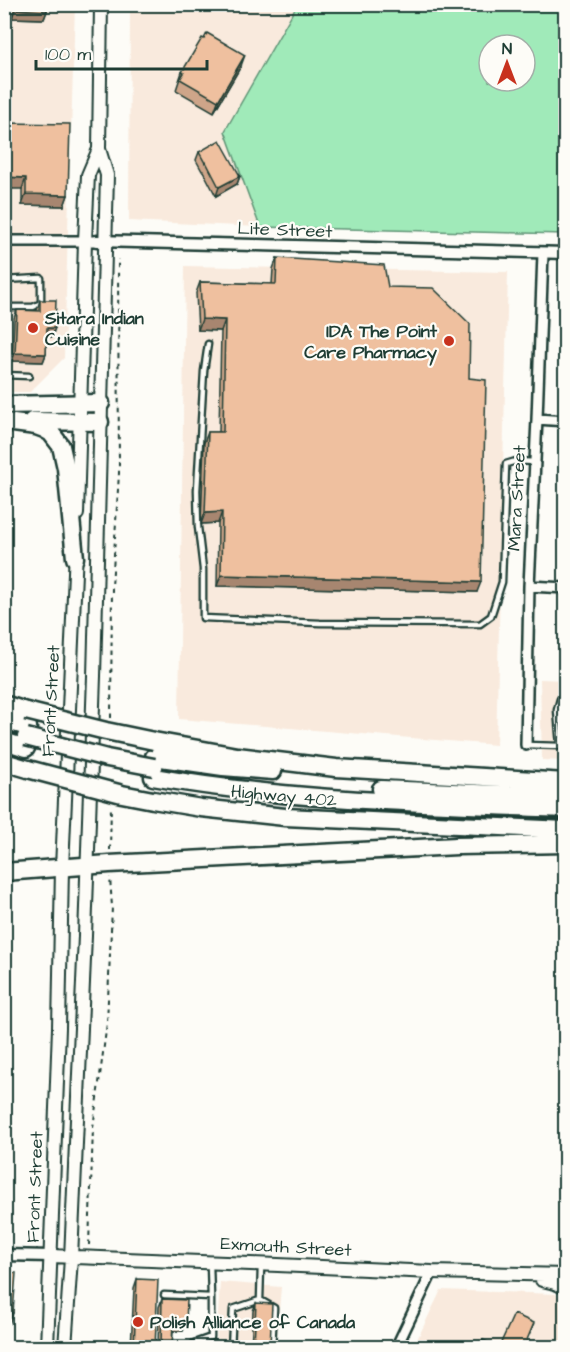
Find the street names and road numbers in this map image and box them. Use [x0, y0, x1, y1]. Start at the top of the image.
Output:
street label: Lite Street [237, 216, 334, 244]
street label: Mara Street [502, 444, 532, 552]
street label: Front Street [36, 644, 66, 757]
street label: Highway 402 [230, 779, 339, 814]
street label: Front Street [21, 1130, 49, 1243]
street label: Exmouth Street [220, 1231, 353, 1263]

